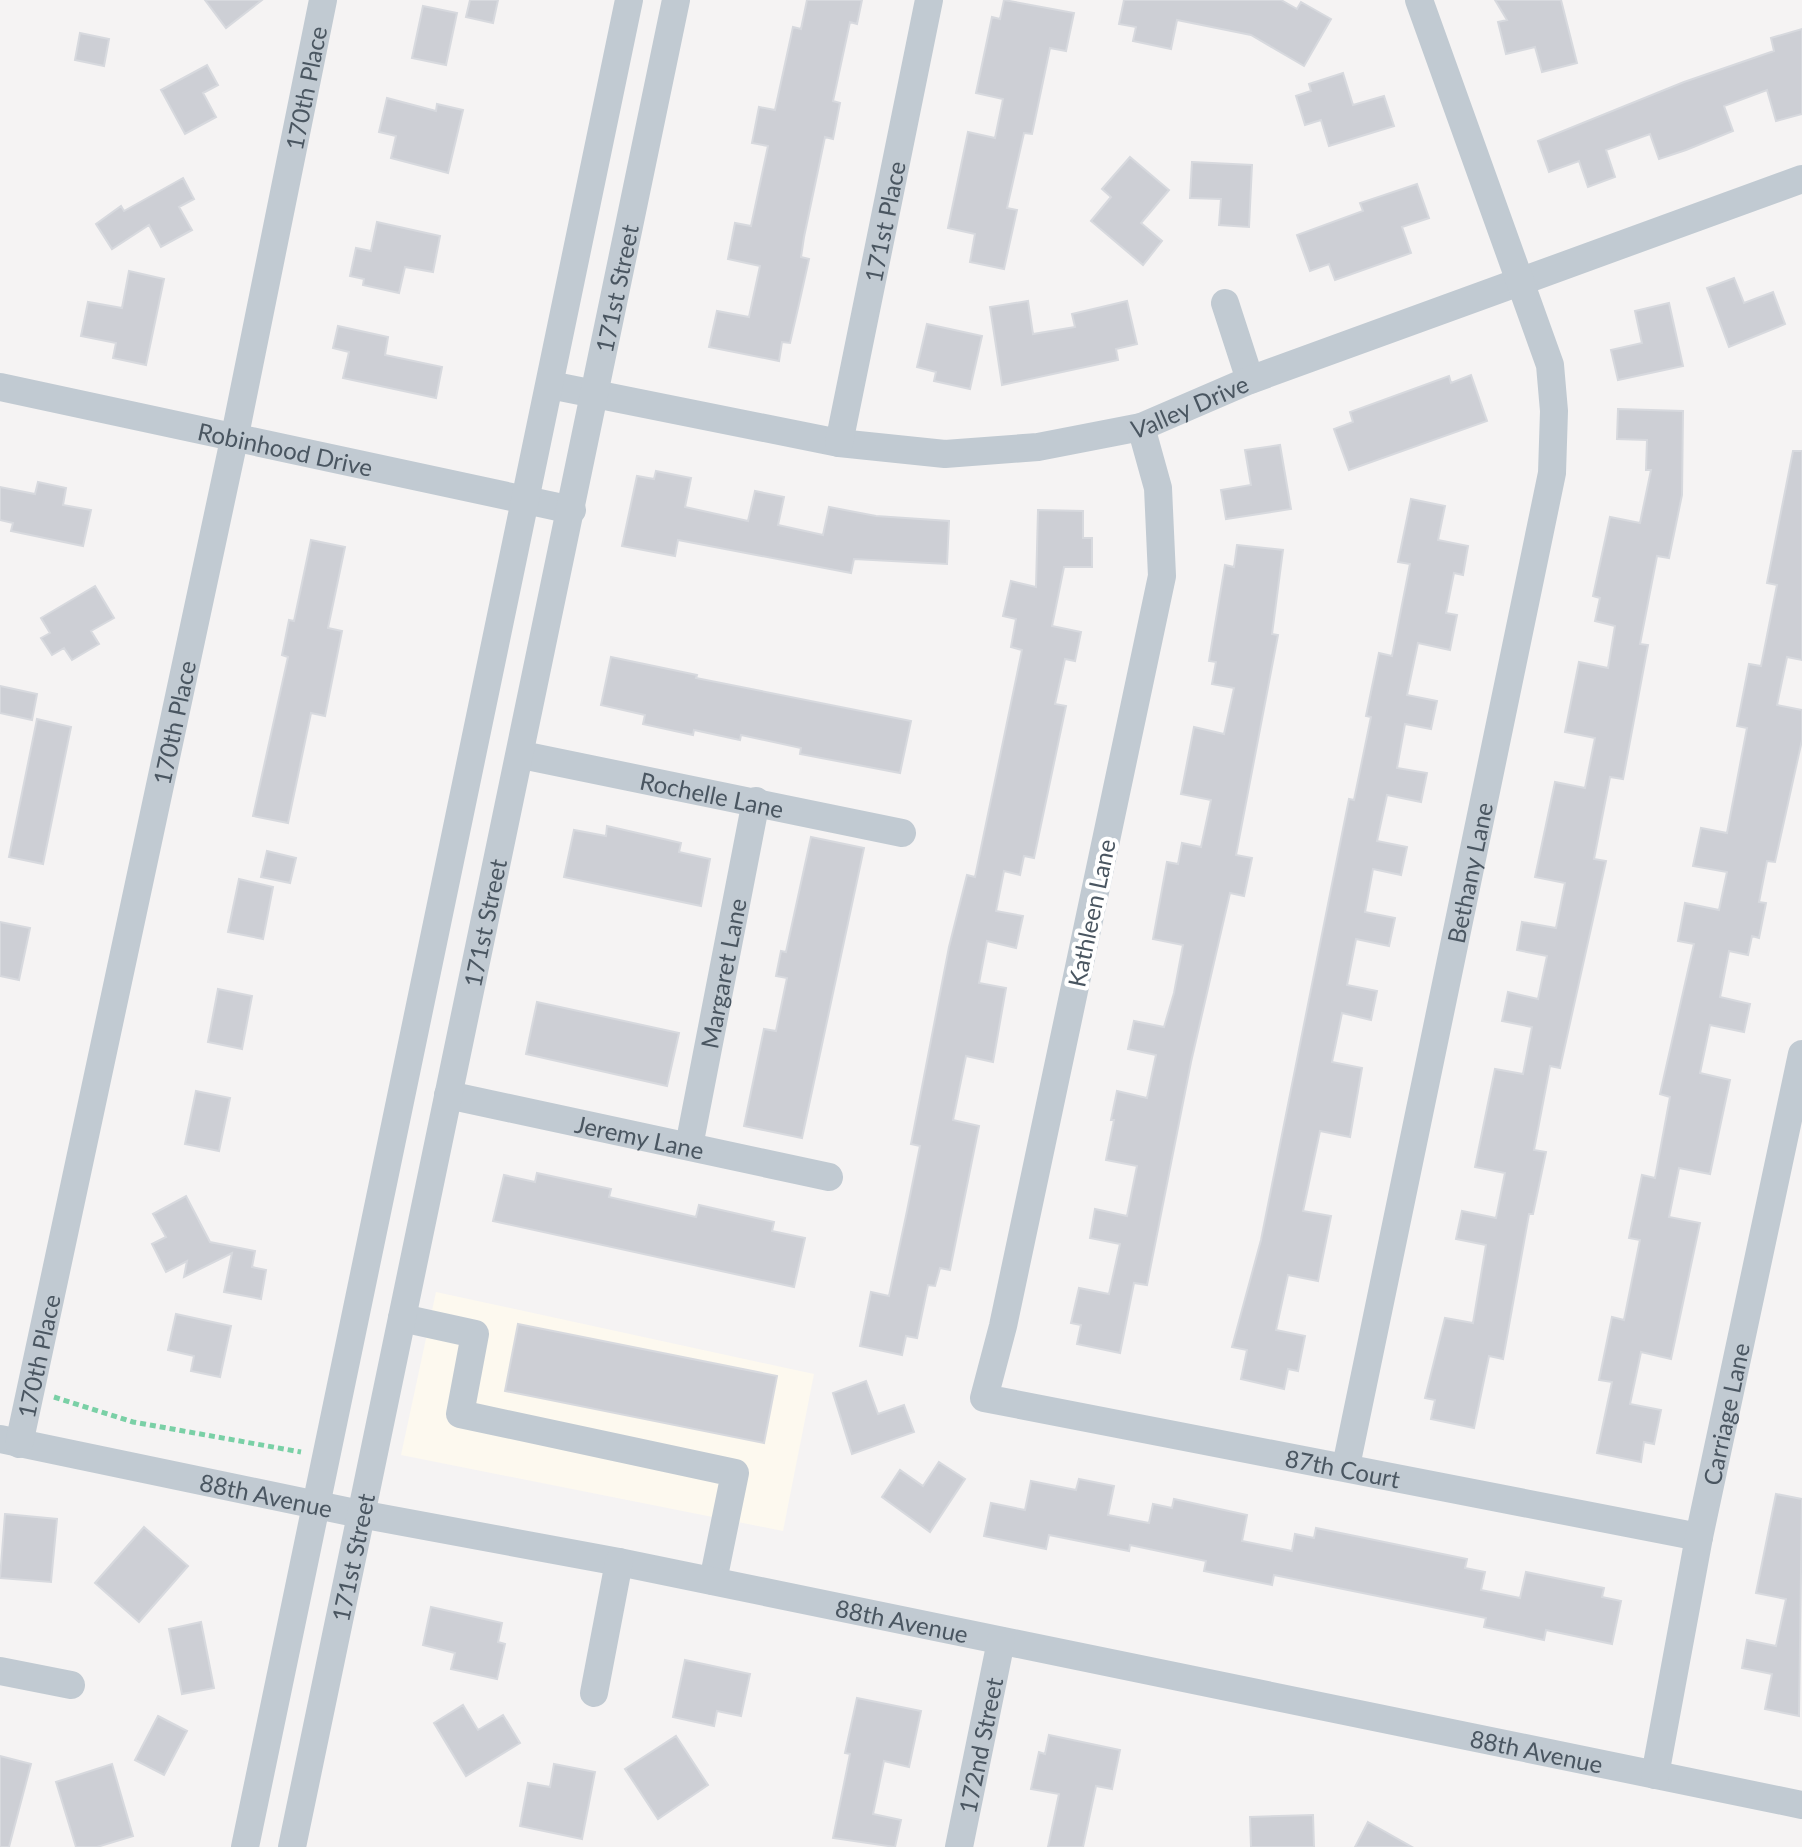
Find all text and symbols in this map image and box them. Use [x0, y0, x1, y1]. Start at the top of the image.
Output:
street label: 170th Place [279, 23, 332, 152]
street label: 171st Place [858, 158, 910, 285]
street label: 171st Street [589, 221, 644, 355]
street label: Valley Drive [1128, 368, 1252, 443]
street label: Robinhood Drive [195, 415, 376, 481]
street label: 170th Place [146, 658, 201, 787]
street label: Rochelle Lane [638, 765, 786, 823]
street label: Bethany Lane [1440, 800, 1498, 946]
street label: Kathleen Lane [1061, 836, 1121, 990]
street label: 171st Street [457, 856, 512, 989]
street label: Margaret Lane [694, 895, 751, 1051]
street label: Jeremy Lane [572, 1108, 707, 1164]
street label: 170th Place [10, 1291, 65, 1421]
street label: Carriage Lane [1696, 1340, 1755, 1488]
street label: 87th Court [1283, 1442, 1403, 1493]
street label: 88th Avenue [197, 1467, 335, 1522]
street label: 171st Street [325, 1490, 380, 1624]
street label: 88th Avenue [833, 1592, 971, 1648]
street label: 172nd Street [952, 1674, 1008, 1816]
street label: 88th Avenue [1468, 1723, 1606, 1778]

